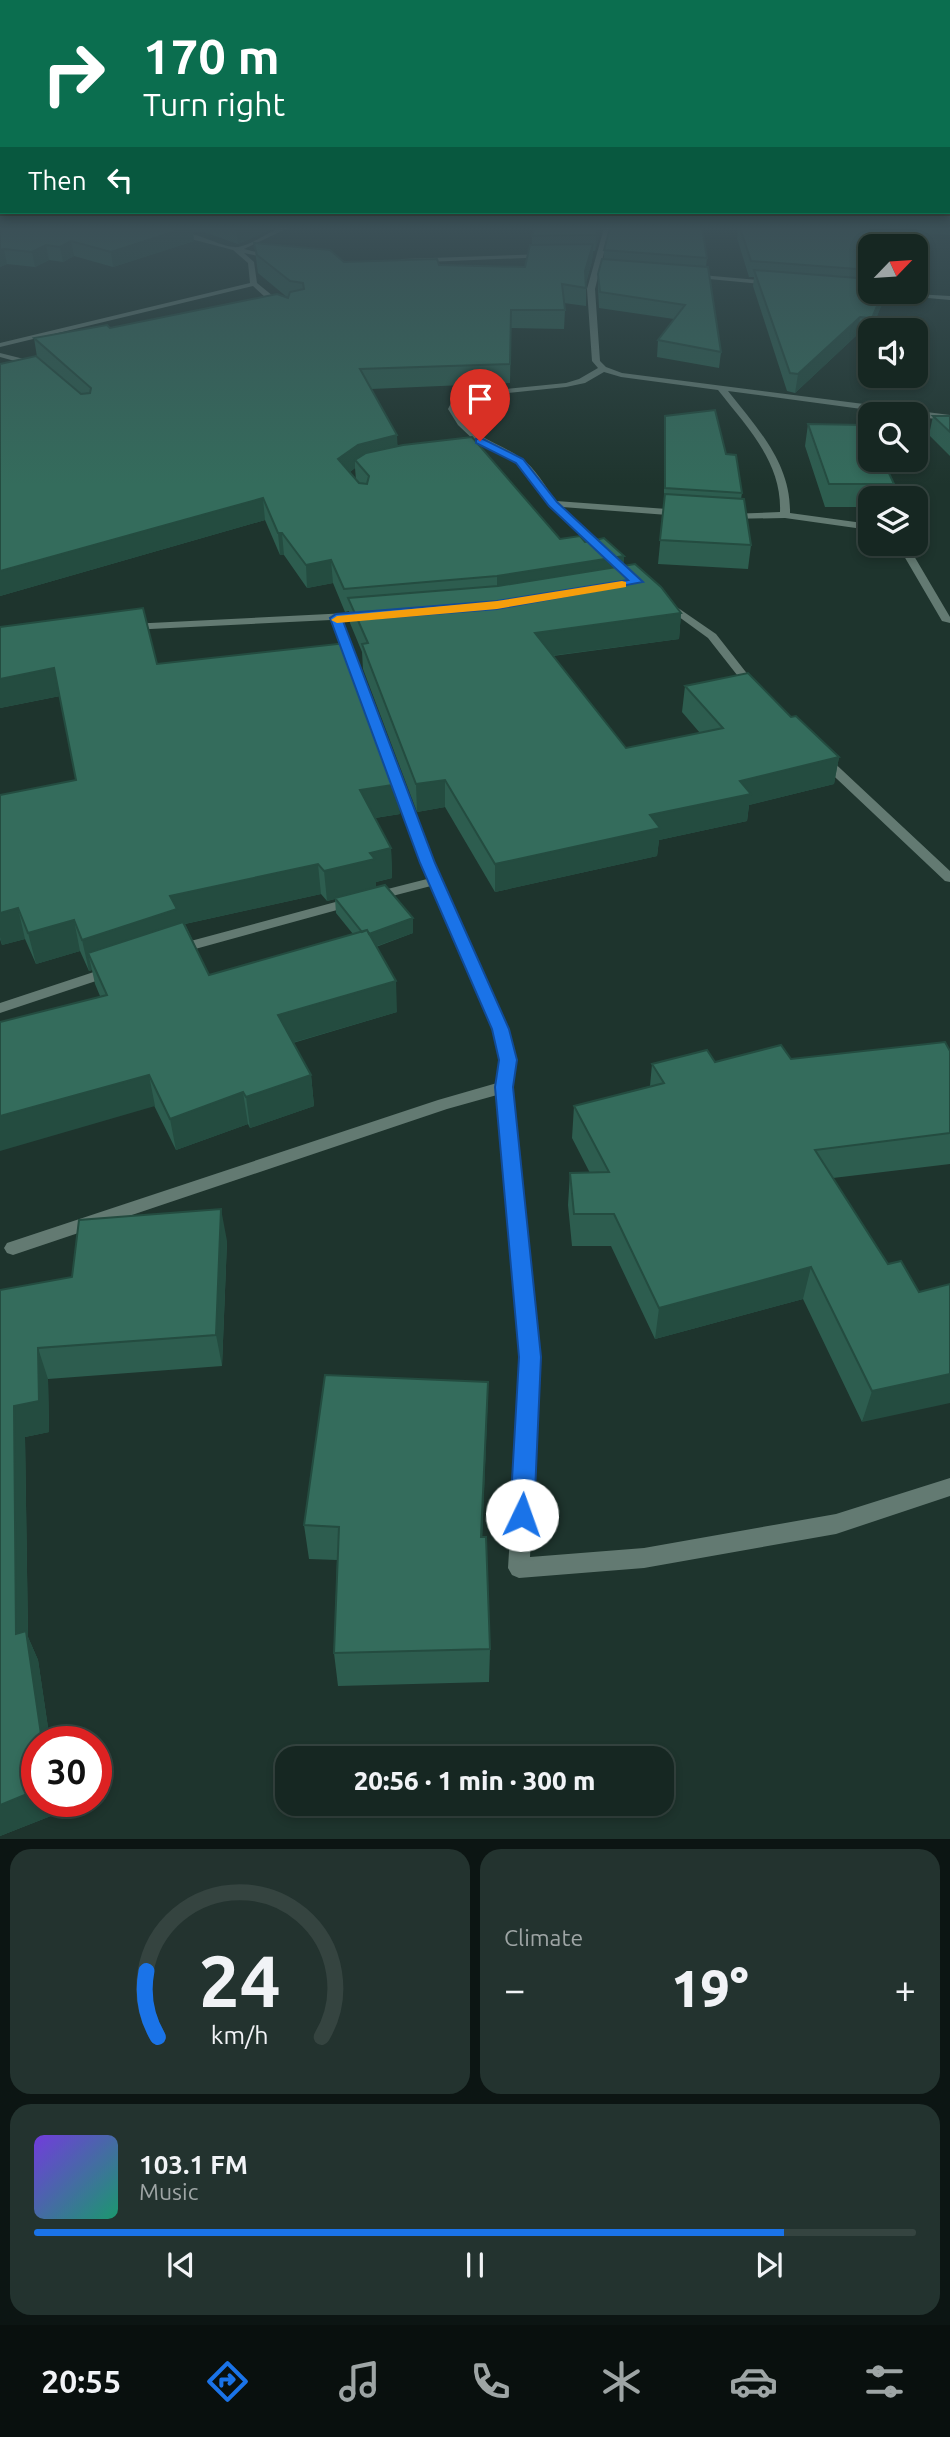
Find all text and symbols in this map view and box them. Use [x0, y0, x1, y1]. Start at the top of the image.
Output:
icon: right [28, 28, 119, 119]
text: 170 m [143, 28, 280, 83]
text: Turn right [143, 86, 285, 122]
icon: left [101, 161, 139, 199]
text: Then [28, 166, 87, 195]
north arrow [858, 234, 928, 304]
map controls [858, 234, 928, 556]
button: sound [858, 318, 928, 388]
pin [450, 369, 510, 441]
icon: arrive [461, 380, 499, 418]
button: search [858, 402, 928, 472]
button: layers [858, 486, 928, 556]
position arrow [485, 1478, 559, 1552]
speed limit sign: 30 [21, 1726, 112, 1817]
text: 20:56 · 1 min · 300 m [354, 1766, 595, 1795]
text: Climate [504, 1925, 583, 1950]
text: 24 [199, 1940, 281, 2022]
text: 19° [671, 1959, 749, 2017]
text: − [504, 1968, 525, 2010]
text: + [895, 1968, 916, 2010]
text: km/h [211, 2021, 269, 2049]
text: 103.1 FM [139, 2150, 248, 2179]
text: Music [139, 2179, 198, 2204]
icon: previous [162, 2246, 200, 2284]
icon: pause [456, 2246, 494, 2284]
icon: next [750, 2246, 788, 2284]
icon: directions [203, 2357, 252, 2406]
icon: music [335, 2357, 384, 2406]
icon: phone [466, 2357, 515, 2406]
icon: climate [597, 2357, 646, 2406]
icon: car [729, 2357, 778, 2406]
icon: filters [860, 2357, 909, 2406]
text: 20:55 [41, 2363, 121, 2399]

